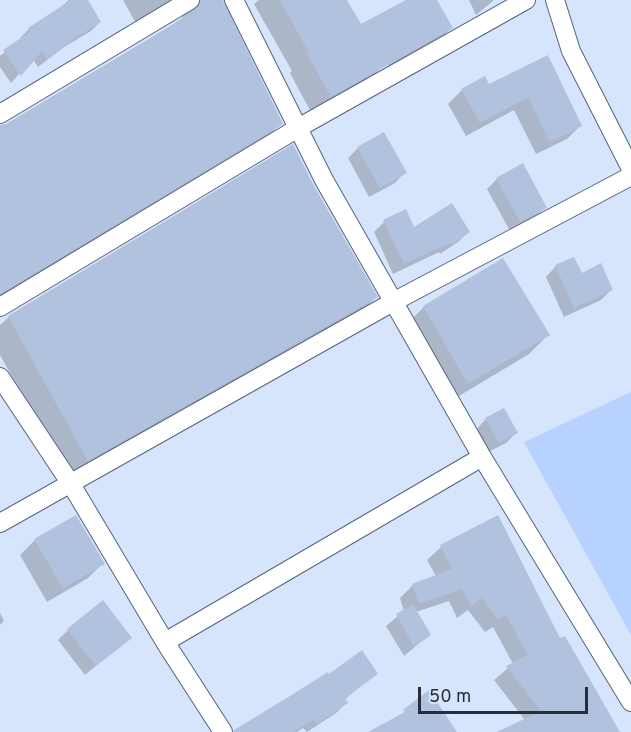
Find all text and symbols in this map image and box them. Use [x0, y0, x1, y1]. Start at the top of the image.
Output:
scale bar [421, 675, 590, 713]
text: 50 m [429, 686, 471, 709]

